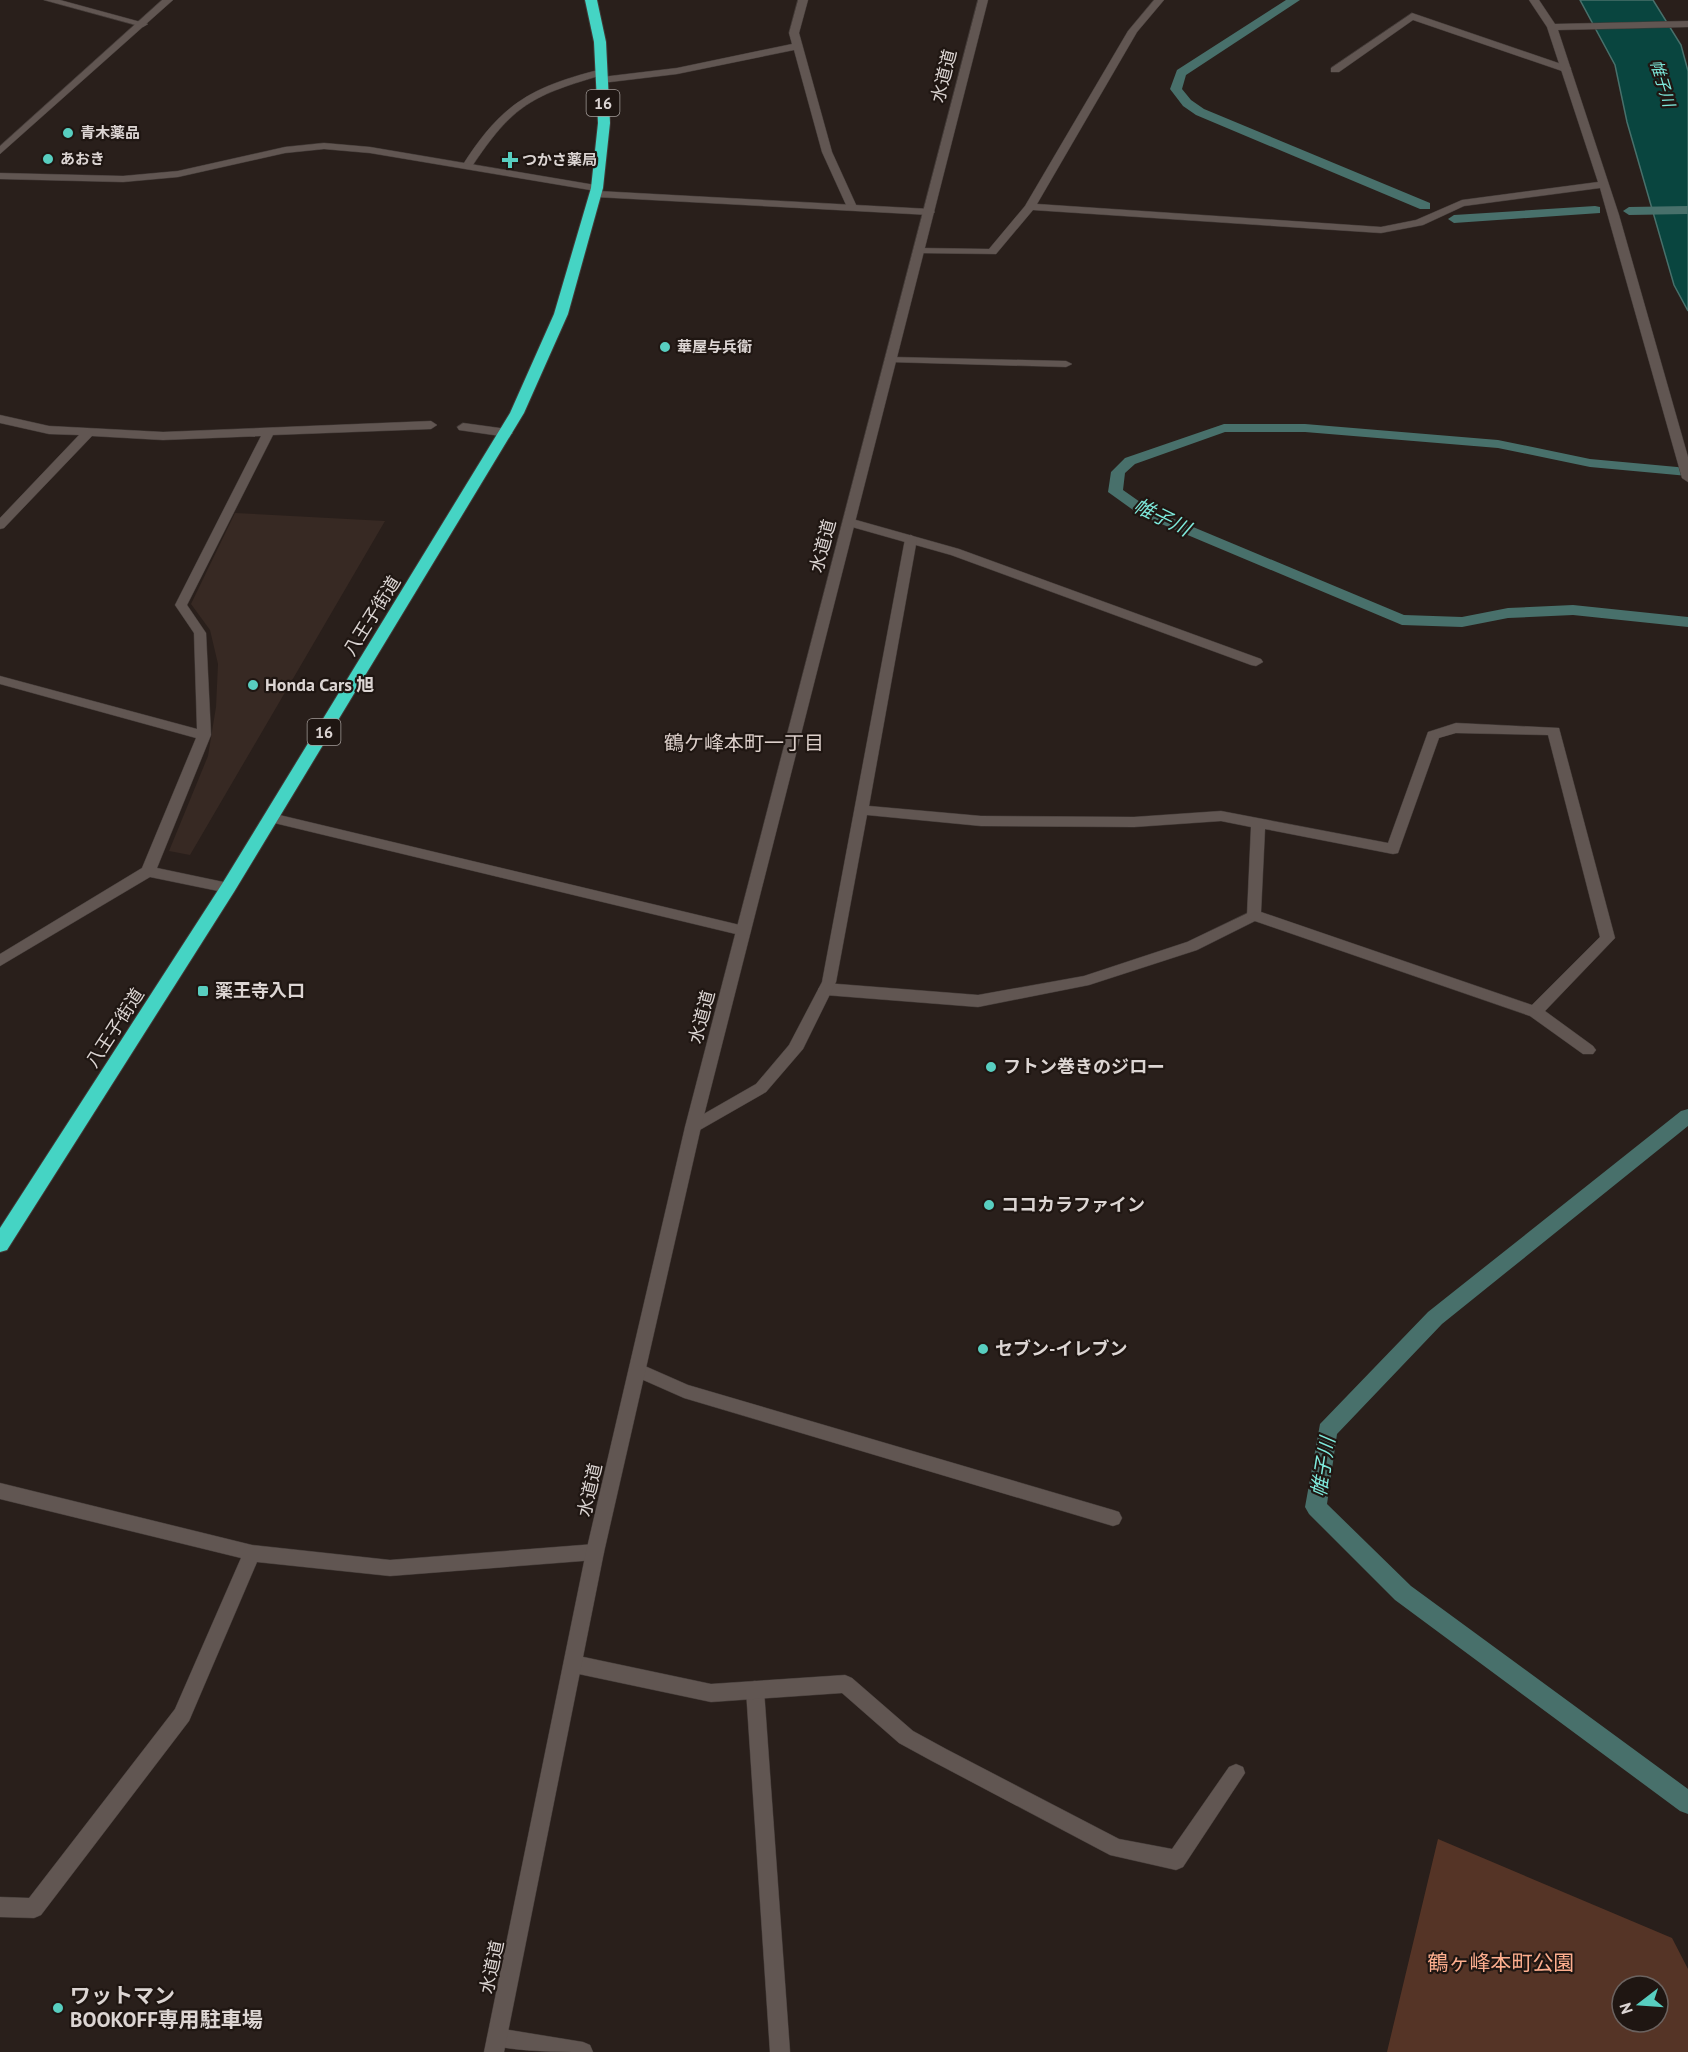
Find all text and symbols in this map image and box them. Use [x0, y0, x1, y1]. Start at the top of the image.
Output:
street label: 水道道 [926, 47, 961, 105]
water label: 帷子川 [1646, 57, 1680, 111]
road number: 16 [586, 90, 620, 116]
place label: 青木薬品 [80, 123, 140, 142]
marker: 青木薬品 [61, 126, 75, 140]
place label: あおき [60, 149, 105, 168]
place label: つかさ薬局 [522, 150, 597, 169]
marker: あおき [41, 152, 55, 166]
marker: つかさ薬局 [503, 153, 517, 167]
place label: 華屋与兵衛 [677, 337, 752, 356]
marker: 華屋与兵衛 [658, 340, 672, 354]
water label: 帷子川 [1129, 492, 1196, 543]
street label: 水道道 [804, 517, 841, 575]
street label: 八王子街道 [338, 571, 405, 660]
place label: Honda Cars 旭 [265, 673, 374, 696]
marker: Honda Cars 旭 [246, 678, 260, 692]
road number: 16 [308, 719, 340, 745]
district label: 鶴ケ峰本町一丁目 [664, 730, 824, 756]
place label: 薬王寺入口 [215, 979, 305, 1002]
street label: 八王子街道 [80, 984, 149, 1072]
marker: 薬王寺入口 [196, 984, 210, 998]
street label: 水道道 [683, 988, 720, 1046]
place label: フトン巻きのジロー [1003, 1055, 1165, 1078]
marker: フトン巻きのジロー [984, 1060, 998, 1074]
place label: ココカラファイン [1001, 1193, 1145, 1216]
marker: ココカラファイン [982, 1198, 996, 1212]
place label: セブン-イレブン [995, 1337, 1127, 1360]
marker: セブン-イレブン [976, 1342, 990, 1356]
water label: 帷子川 [1305, 1433, 1341, 1499]
street label: 水道道 [572, 1461, 607, 1519]
street label: 水道道 [475, 1938, 508, 1996]
park label: 鶴ヶ峰本町公園 [1428, 1949, 1575, 1976]
north arrow [1610, 1974, 1670, 2034]
place label: ワットマン BOOKOFF専用駐車場 [70, 1982, 263, 2033]
text: N [1615, 2000, 1637, 2016]
marker: ワットマン BOOKOFF専用駐車場 [51, 2001, 65, 2015]

